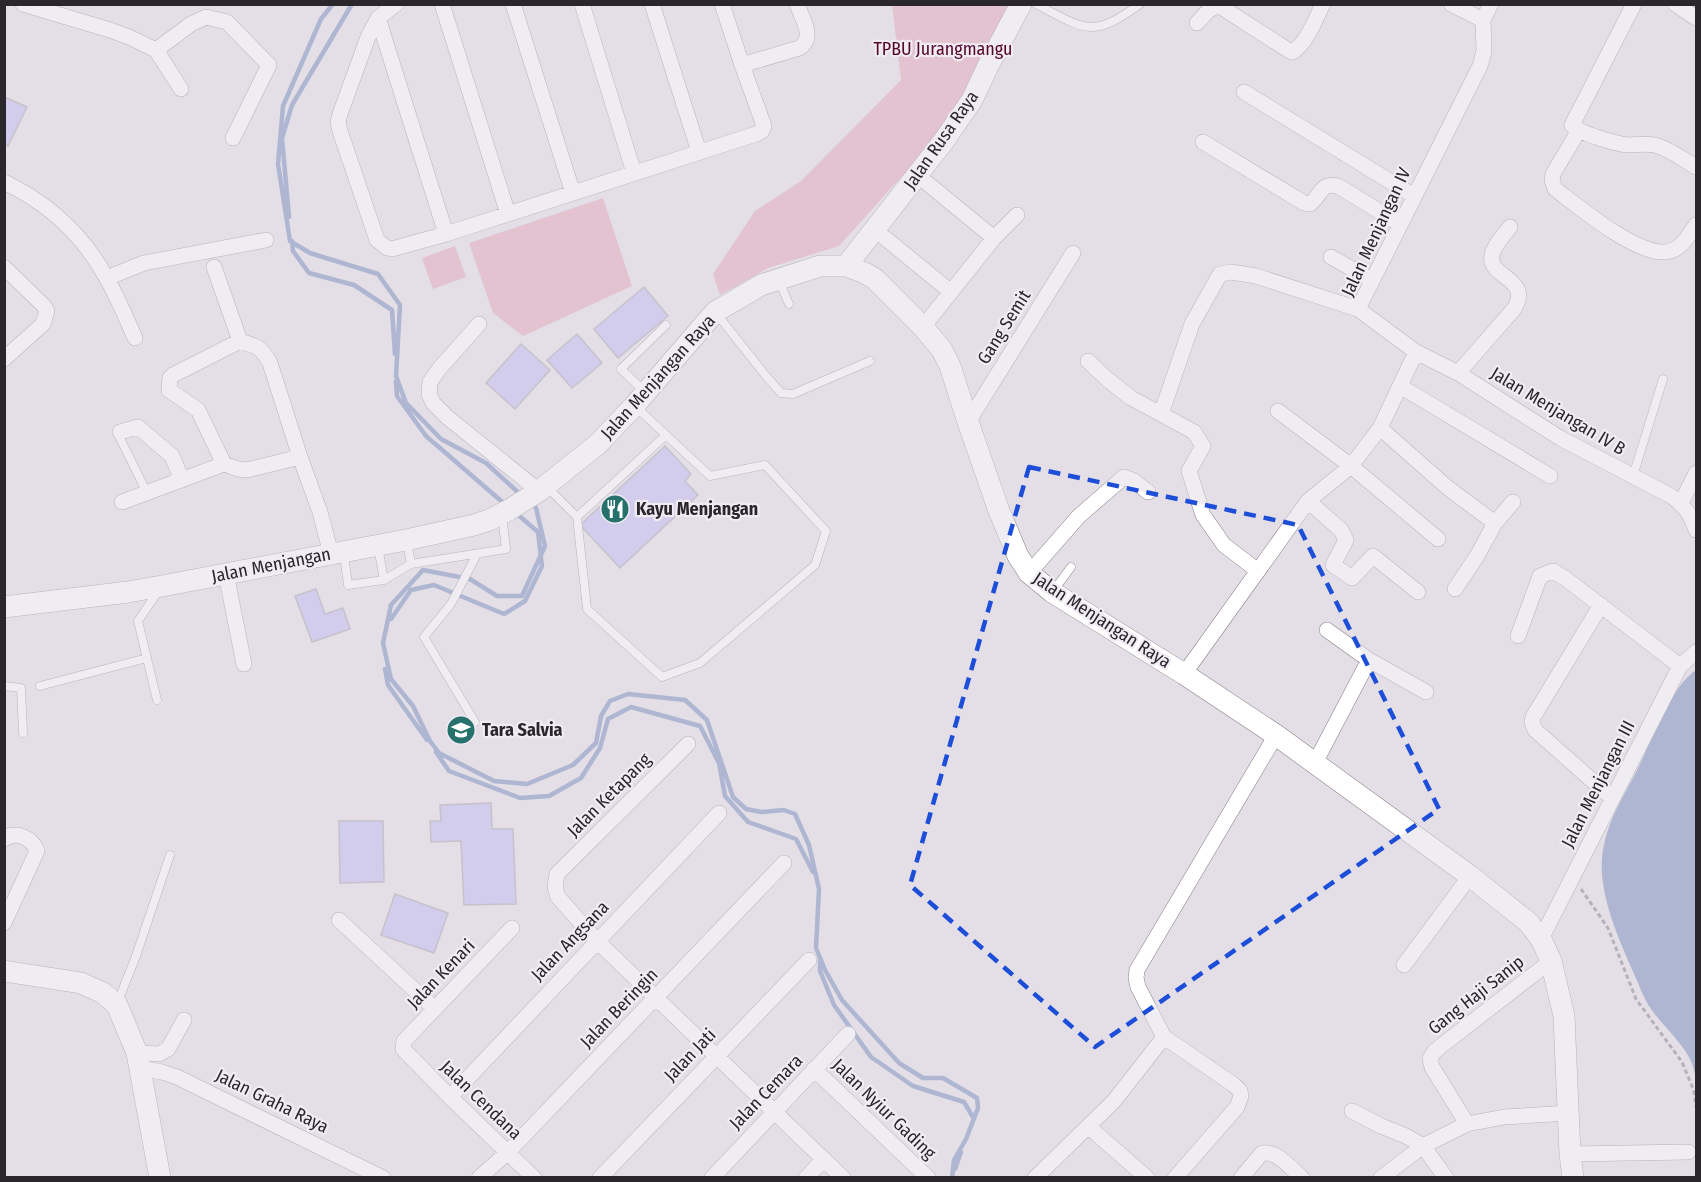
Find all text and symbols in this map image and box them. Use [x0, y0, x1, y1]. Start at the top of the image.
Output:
park label: TPBU Jurangmangu [873, 38, 1013, 60]
street label: Jalan Rusa Raya [899, 86, 983, 194]
street label: Jalan Menjangan IV [1337, 163, 1416, 300]
street label: Gang Semit [973, 286, 1035, 368]
street label: Jalan Menjangan Raya [596, 310, 720, 444]
street label: Jalan Menjangan IV B [1487, 362, 1630, 460]
restaurant icon: Kayu Menjangan [599, 493, 631, 525]
place label: Kayu Menjangan [636, 498, 758, 520]
street label: Jalan Menjangan [209, 543, 333, 587]
street label: Jalan Menjangan Raya [1029, 567, 1175, 673]
school or university icon: Tara Salvia [445, 714, 477, 746]
street label: Jalan Menjangan III [1557, 717, 1639, 851]
place label: Tara Salvia [482, 719, 563, 741]
street label: Jalan Ketapang [562, 748, 656, 842]
street label: Jalan Angsana [526, 896, 614, 986]
street label: Jalan Kenari [403, 935, 479, 1013]
street label: Gang Haji Sanip [1424, 951, 1528, 1039]
street label: Jalan Beringin [576, 964, 662, 1052]
street label: Jalan Jati [660, 1024, 720, 1086]
street label: Jalan Cemara [725, 1050, 807, 1134]
street label: Jalan Nyiur Gading [828, 1054, 941, 1164]
street label: Jalan Cendana [436, 1056, 526, 1144]
street label: Jalan Graha Raya [212, 1064, 332, 1138]

